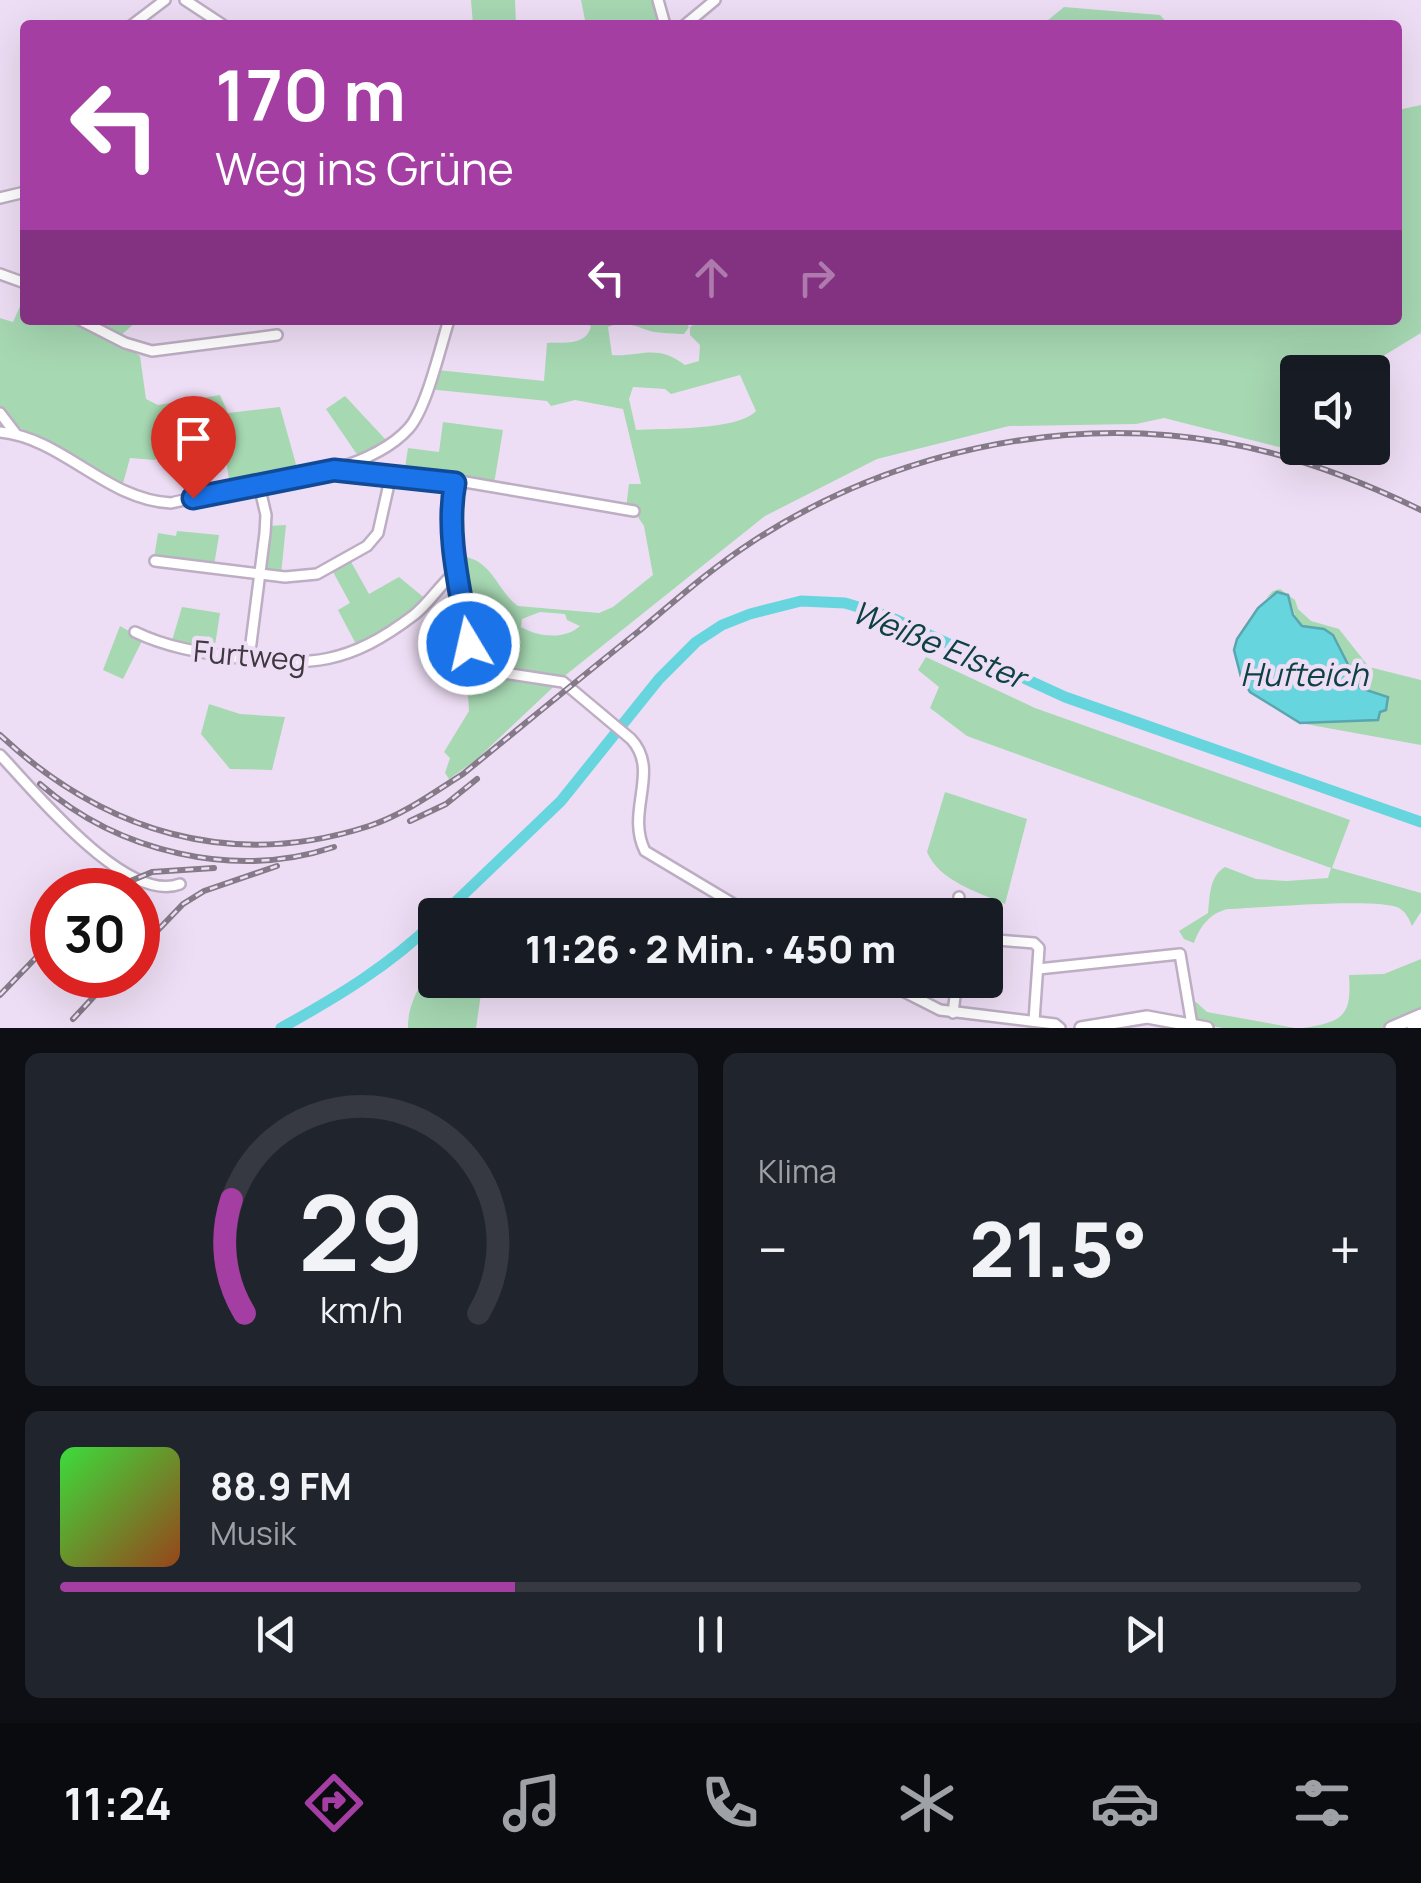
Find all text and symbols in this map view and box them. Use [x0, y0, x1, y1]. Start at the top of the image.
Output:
text: 170 m [215, 46, 406, 142]
icon: left [50, 60, 180, 190]
text: Weg ins Grüne [215, 137, 514, 199]
icon: left [579, 250, 634, 305]
icon: ahead [684, 250, 739, 305]
icon: right [789, 250, 844, 305]
map controls [1280, 355, 1390, 465]
button: sound [1280, 355, 1390, 465]
pin [151, 396, 236, 499]
icon: arrive [166, 411, 221, 466]
water label: Weiße Elster [846, 589, 1036, 700]
position arrow [417, 592, 521, 696]
street label: Furtweg [192, 630, 308, 680]
water label: Hufteich [1240, 652, 1369, 696]
speed limit sign: 30 [30, 868, 160, 998]
text: 11:26 · 2 Min. · 450 m [525, 922, 896, 974]
text: Klima [758, 1149, 837, 1193]
text: 29 [298, 1160, 425, 1302]
text: 21.5° [969, 1197, 1148, 1300]
text: − [758, 1211, 788, 1287]
text: + [1329, 1211, 1361, 1287]
text: km/h [320, 1285, 403, 1334]
text: 88.9 FM [210, 1459, 352, 1511]
text: Musik [210, 1511, 296, 1555]
icon: previous [249, 1607, 304, 1662]
icon: pause [683, 1607, 738, 1662]
icon: next [1117, 1607, 1172, 1662]
icon: directions [299, 1768, 369, 1838]
icon: music [497, 1768, 567, 1838]
icon: phone [695, 1768, 765, 1838]
icon: climate [892, 1768, 962, 1838]
icon: car [1090, 1768, 1160, 1838]
icon: filters [1287, 1768, 1357, 1838]
text: 11:24 [64, 1772, 172, 1834]

